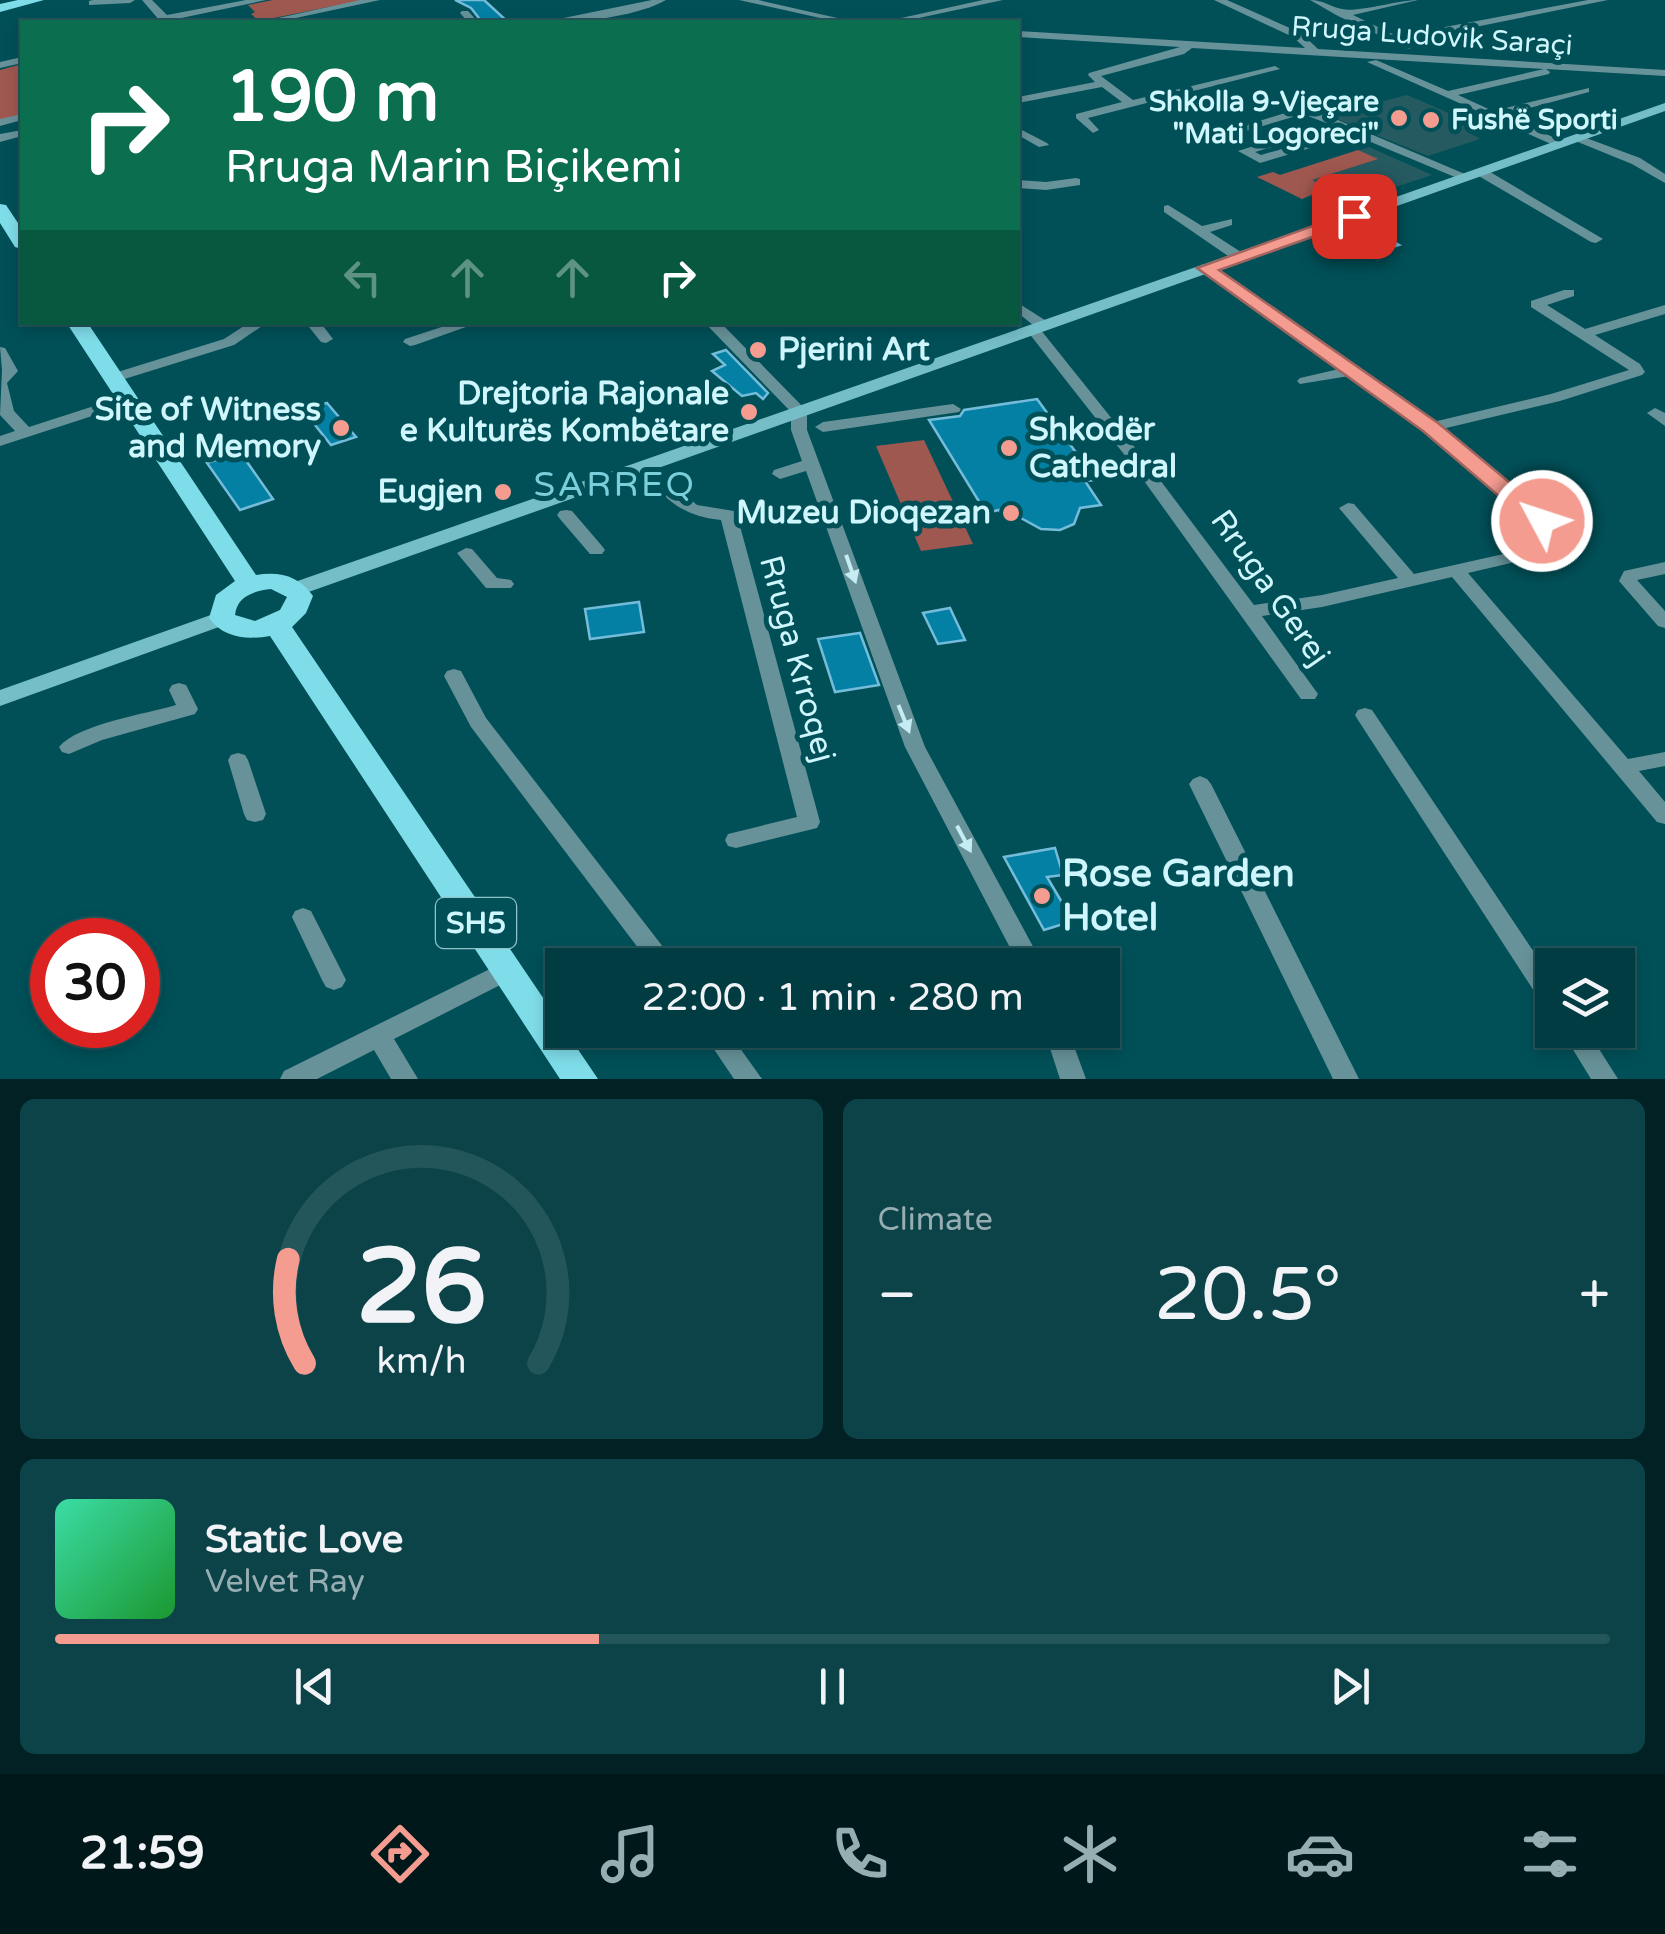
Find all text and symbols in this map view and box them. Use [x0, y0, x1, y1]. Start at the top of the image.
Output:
street label: Rruga Ludovik Saraçi [1290, 9, 1574, 63]
text: 190 m [225, 56, 439, 140]
icon: right [60, 60, 190, 190]
place label: Shkolla 9-Vjeçare "Mati Logoreci" [1149, 85, 1379, 151]
place label: Fushë Sporti [1451, 103, 1618, 137]
marker: Shkolla 9-Vjeçare "Mati Logoreci" [1388, 107, 1410, 129]
marker: Fushë Sporti [1420, 109, 1442, 131]
text: Rruga Marin Biçikemi [225, 141, 683, 195]
pin [1312, 174, 1397, 259]
icon: arrive [1327, 189, 1382, 244]
icon: left [335, 250, 390, 305]
icon: ahead [440, 250, 495, 305]
icon: ahead [545, 250, 600, 305]
icon: right [650, 250, 705, 305]
place label: Pjerini Art [778, 331, 930, 369]
marker: Pjerini Art [747, 339, 769, 361]
place label: Drejtoria Rajonale e Kulturës Kombëtare [400, 375, 729, 450]
place label: Site of Witness and Memory [95, 391, 321, 466]
marker: Drejtoria Rajonale e Kulturës Kombëtare [738, 401, 760, 423]
place label: Shkodër Cathedral [1029, 411, 1177, 486]
marker: Site of Witness and Memory [330, 417, 352, 439]
marker: Shkodër Cathedral [998, 437, 1020, 459]
district label: SARREQ [533, 464, 697, 506]
position arrow [1490, 469, 1594, 573]
place label: Eugjen [378, 473, 483, 511]
marker: Eugjen [492, 481, 514, 503]
place label: Muzeu Dioqezan [736, 494, 991, 532]
marker: Muzeu Dioqezan [1000, 502, 1022, 524]
street label: Rruga Gerej [1202, 503, 1338, 673]
street label: Rruga Krroqej [751, 552, 843, 766]
one-way arrow [845, 554, 860, 584]
one-way arrow [896, 704, 912, 734]
one-way arrow [956, 824, 973, 853]
place label: Rose Garden Hotel [1062, 851, 1295, 941]
marker: Rose Garden Hotel [1031, 885, 1053, 907]
road number: SH5 [436, 898, 516, 948]
speed limit sign: 30 [30, 918, 160, 1048]
map controls [1535, 948, 1635, 1048]
button: layers [1535, 948, 1635, 1048]
text: 22:00 · 1 min · 280 m [641, 975, 1024, 1021]
text: Climate [878, 1201, 993, 1239]
text: 26 [356, 1226, 487, 1351]
text: 20.5° [1154, 1250, 1342, 1340]
text: − [878, 1263, 917, 1329]
text: + [1579, 1263, 1610, 1329]
text: km/h [376, 1340, 466, 1383]
text: Static Love [205, 1517, 403, 1563]
text: Velvet Ray [205, 1563, 365, 1601]
icon: previous [287, 1659, 342, 1714]
icon: pause [805, 1659, 860, 1714]
icon: next [1323, 1659, 1378, 1714]
icon: directions [365, 1819, 435, 1889]
icon: music [595, 1819, 665, 1889]
icon: phone [825, 1819, 895, 1889]
icon: climate [1055, 1819, 1125, 1889]
icon: car [1285, 1819, 1355, 1889]
icon: filters [1515, 1819, 1585, 1889]
text: 21:59 [80, 1827, 205, 1881]

